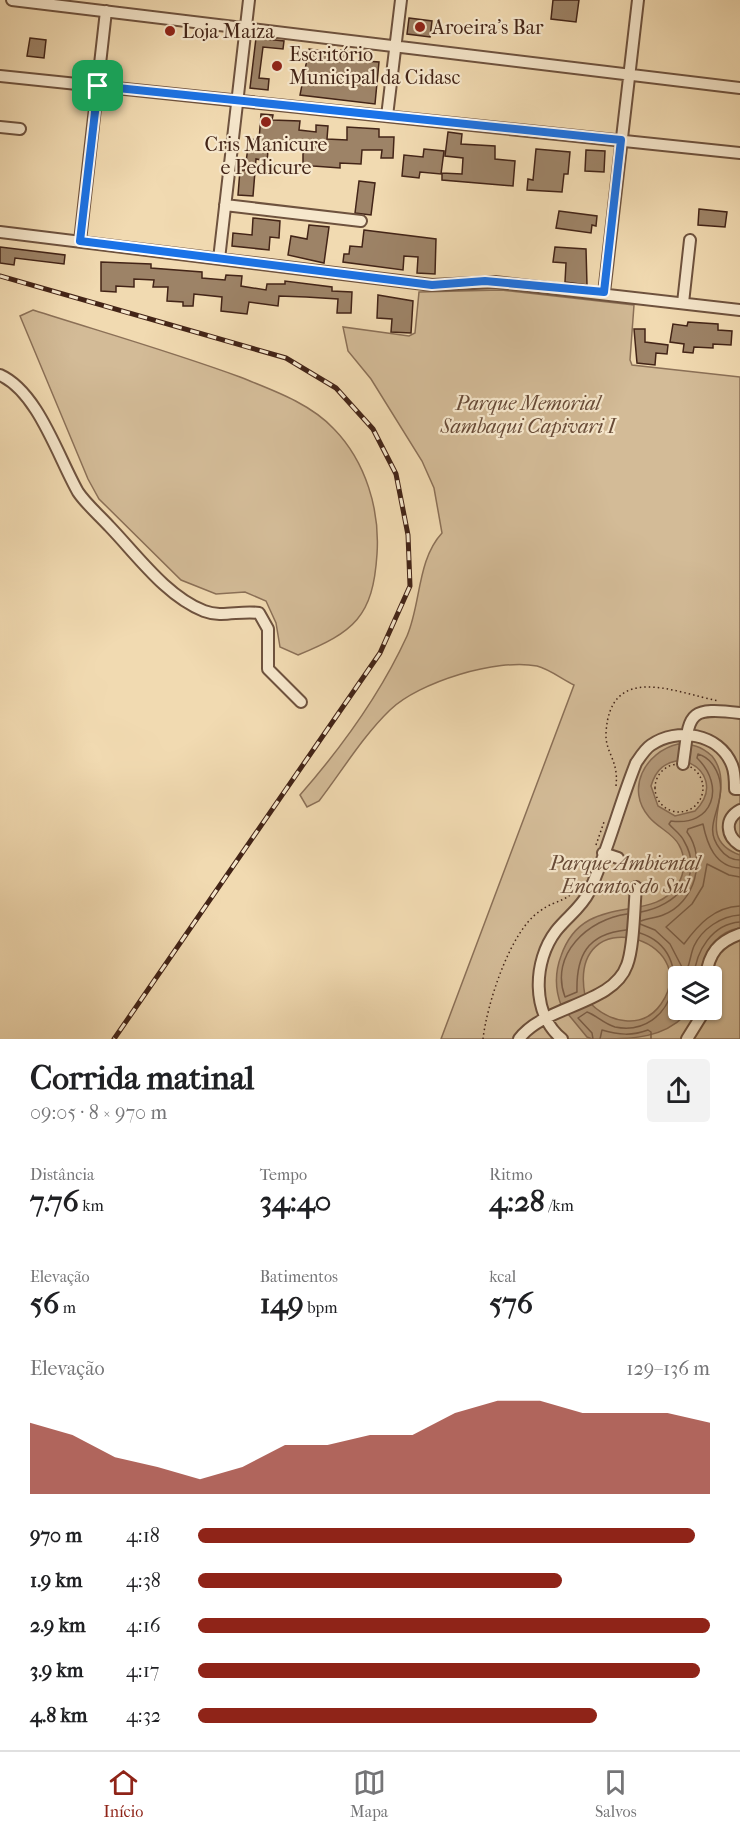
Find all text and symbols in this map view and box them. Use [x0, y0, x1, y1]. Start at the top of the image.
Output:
place label: Aroeira's Bar [431, 16, 544, 39]
place label: Loja Maiza [182, 20, 275, 43]
marker: Aroeira's Bar [413, 20, 427, 34]
marker: Loja Maiza [163, 24, 177, 38]
place label: Escritório Municipal da Cidasc [289, 43, 460, 89]
marker: Escritório Municipal da Cidasc [270, 59, 284, 73]
pin [72, 60, 123, 111]
icon: arrive [81, 69, 114, 102]
marker: Cris Manicure e Pedicure [259, 115, 273, 129]
place label: Cris Manicure e Pedicure [205, 133, 328, 179]
park label: Parque Memorial Sambaqui Capivari I [439, 392, 618, 438]
park label: Parque Ambiental Encantos do Sul [549, 852, 702, 898]
map controls [668, 966, 722, 1020]
button: layers [668, 966, 722, 1020]
text: Corrida matinal [30, 1059, 254, 1098]
button: share [647, 1059, 710, 1122]
text: 09:05 · 8 × 970 m [30, 1101, 167, 1124]
text: Distância [30, 1165, 94, 1184]
text: Tempo [260, 1165, 307, 1184]
text: Ritmo [489, 1165, 533, 1184]
text: 7.76 [30, 1184, 79, 1219]
text: 34:40 [260, 1184, 331, 1219]
text: 4:28 [489, 1184, 545, 1219]
text: km [79, 1196, 104, 1215]
text: /km [545, 1196, 574, 1215]
text: Elevação [30, 1267, 90, 1286]
text: Batimentos [260, 1267, 338, 1286]
text: kcal [489, 1267, 516, 1286]
text: 56 [30, 1286, 59, 1321]
text: 149 [260, 1286, 304, 1321]
text: 576 [489, 1286, 533, 1321]
text: m [59, 1298, 76, 1317]
text: bpm [304, 1298, 338, 1317]
text: Elevação [30, 1357, 105, 1380]
text: 129–136 m [626, 1357, 710, 1380]
text: 970 m [30, 1524, 82, 1547]
text: 4:18 [126, 1524, 160, 1547]
text: 1.9 km [30, 1569, 82, 1592]
text: 4:38 [126, 1569, 161, 1592]
text: 2.9 km [30, 1614, 86, 1637]
text: 4:16 [126, 1614, 161, 1637]
text: 3.9 km [30, 1659, 84, 1682]
text: 4:17 [126, 1659, 159, 1682]
text: 4.8 km [30, 1704, 87, 1727]
text: 4:32 [126, 1704, 161, 1727]
tab: Início [103, 1766, 143, 1821]
tab: Mapa [350, 1766, 388, 1821]
tab: Salvos [595, 1766, 637, 1821]

